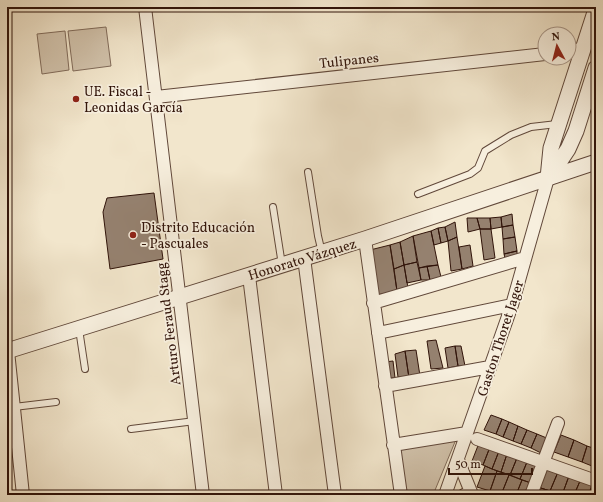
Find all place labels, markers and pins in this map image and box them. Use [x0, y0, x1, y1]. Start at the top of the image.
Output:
place label: UE. Fiscal - Leonidas García [84, 83, 183, 118]
marker: UE. Fiscal - Leonidas García [71, 94, 81, 104]
place label: Distrito Educación - Pascuales [141, 219, 255, 254]
marker: Distrito Educación - Pascuales [128, 230, 138, 240]

